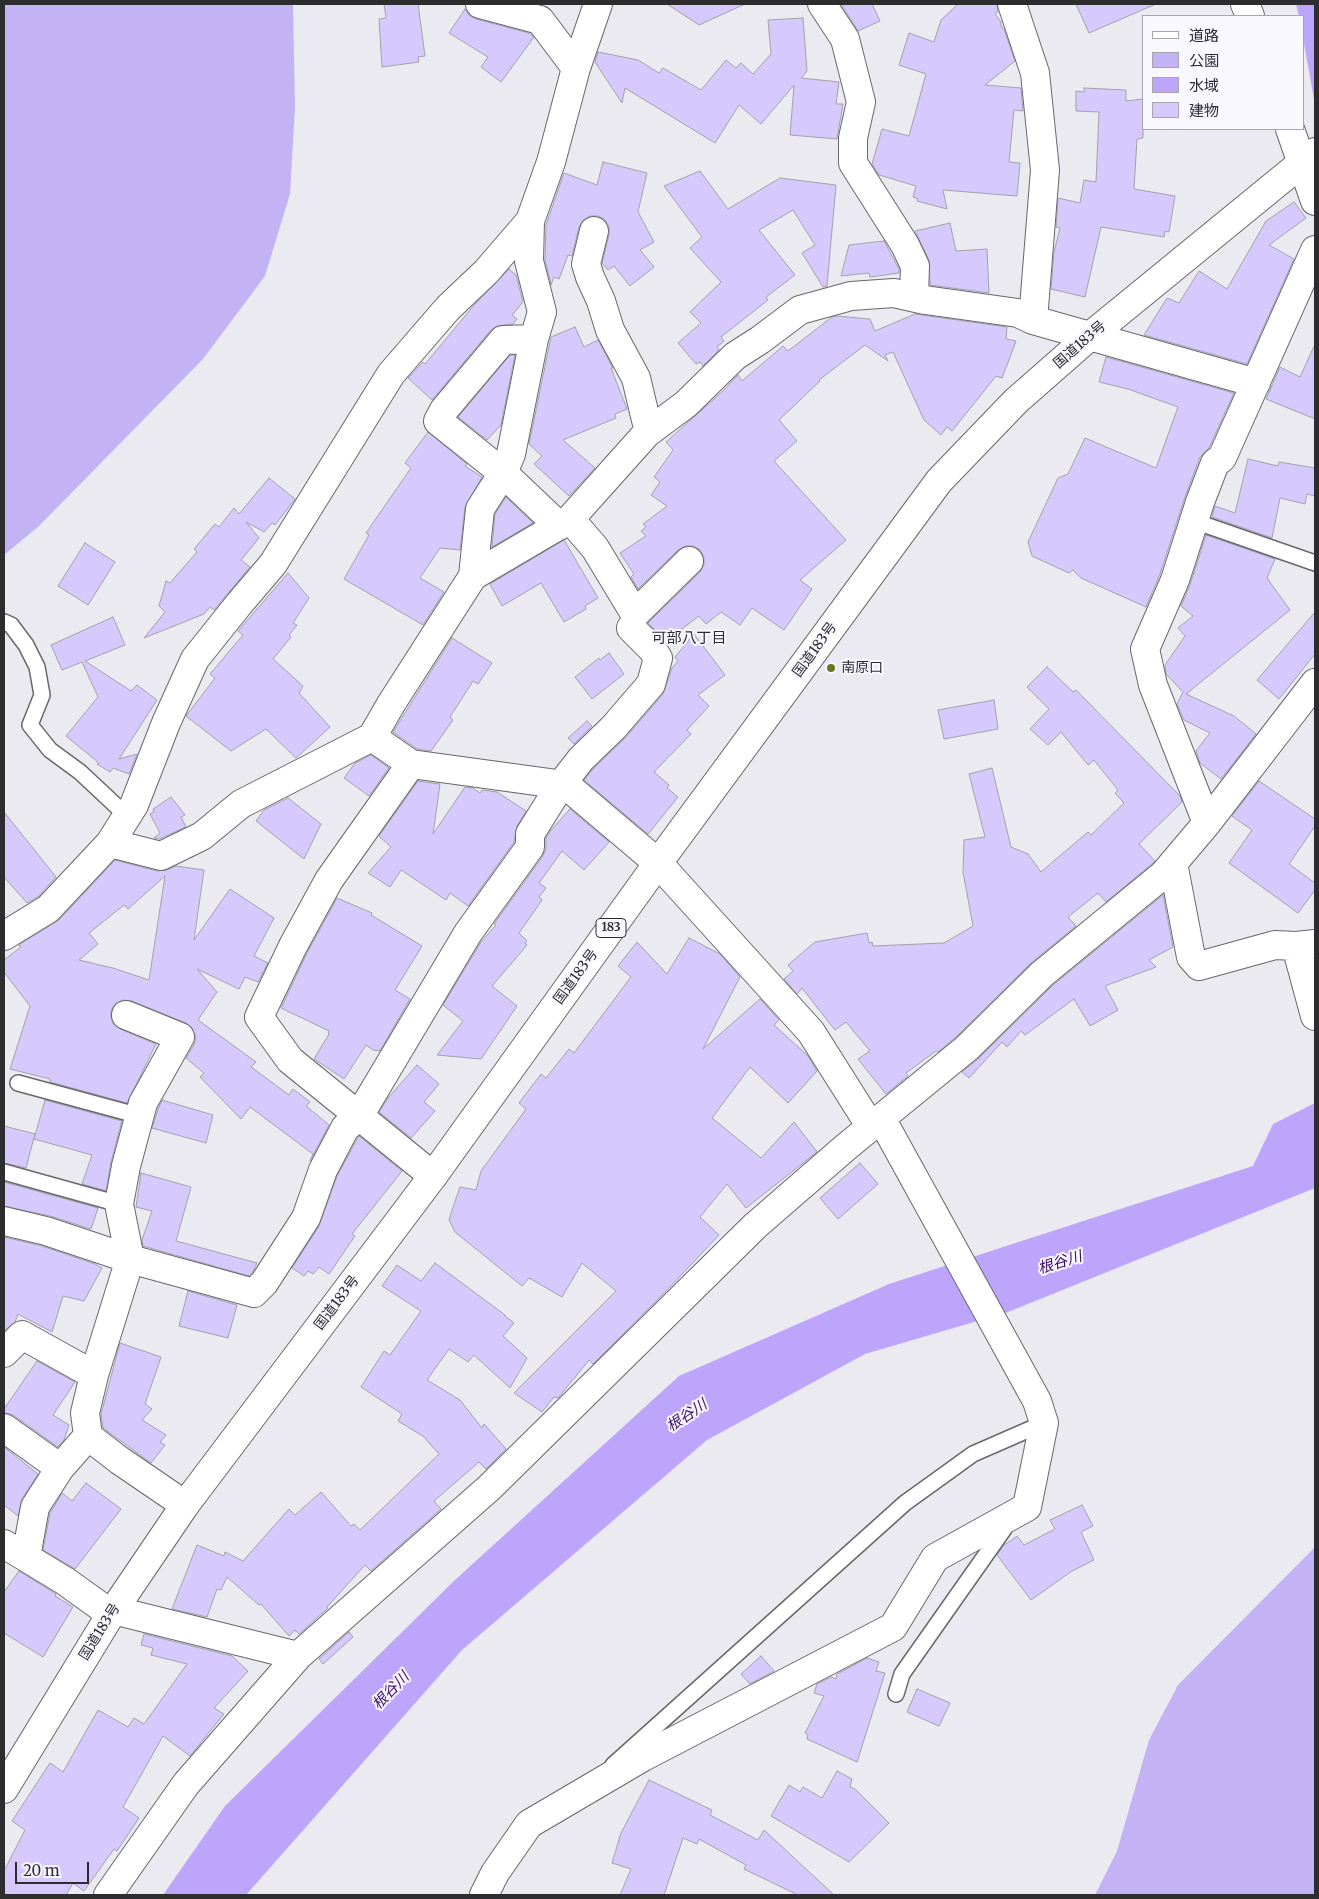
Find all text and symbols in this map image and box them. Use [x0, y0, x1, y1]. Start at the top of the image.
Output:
legend [1142, 15, 1304, 130]
text: 道路 [1189, 26, 1219, 45]
text: 公園 [1189, 51, 1219, 70]
text: 水域 [1189, 76, 1219, 95]
text: 建物 [1189, 101, 1219, 120]
street label: 国道183号 [1050, 318, 1110, 372]
street label: 国道183号 [789, 619, 841, 681]
district label: 可部八丁目 [652, 630, 726, 648]
place label: 南原口 [841, 660, 883, 676]
marker: 南原口 [825, 662, 837, 674]
road number: 183 [596, 918, 626, 938]
street label: 国道183号 [550, 946, 602, 1008]
water label: 根谷川 [1036, 1248, 1084, 1278]
street label: 国道183号 [311, 1272, 363, 1334]
water label: 根谷川 [663, 1396, 711, 1436]
street label: 国道183号 [76, 1601, 124, 1663]
water label: 根谷川 [369, 1669, 413, 1713]
scale bar [18, 1852, 91, 1884]
text: 20 m [23, 1861, 60, 1880]

